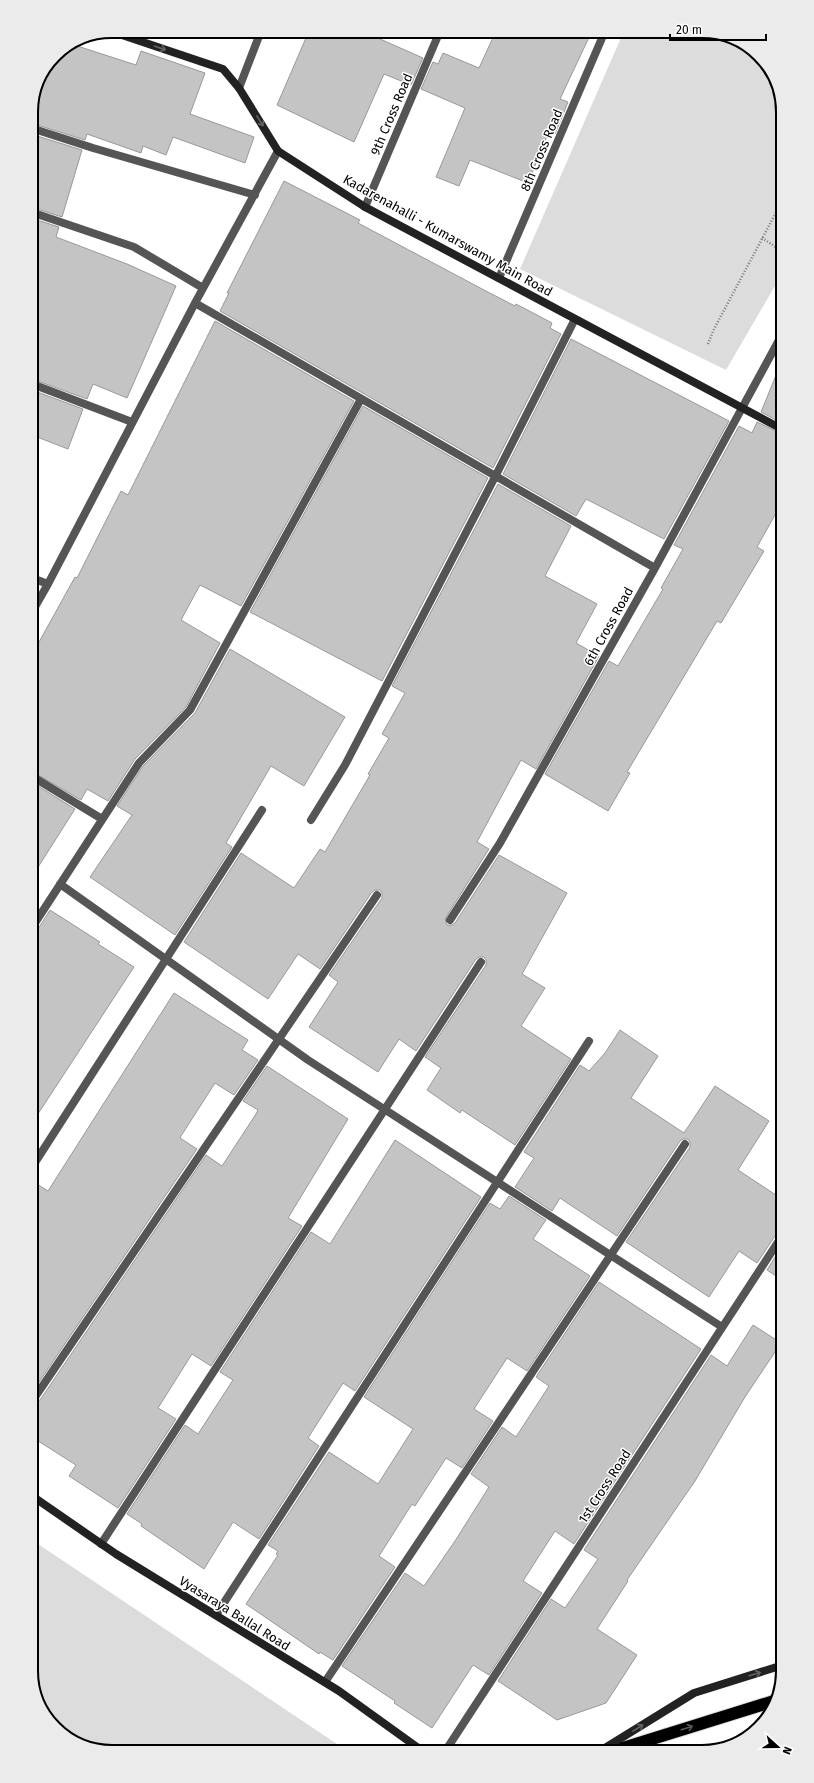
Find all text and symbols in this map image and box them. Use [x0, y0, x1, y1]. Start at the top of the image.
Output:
scale bar [670, 16, 766, 42]
text: 20 m [676, 23, 702, 37]
one-way arrow [154, 45, 166, 53]
street label: 9th Cross Road [367, 71, 415, 157]
street label: 8th Cross Road [517, 107, 565, 193]
one-way arrow [256, 115, 264, 127]
street label: Kadarenahalli - Kumarswamy Main Road [340, 171, 555, 299]
street label: 6th Cross Road [581, 584, 636, 668]
street label: 1st Cross Road [575, 1447, 634, 1526]
street label: Vyasaraya Ballal Road [176, 1573, 293, 1654]
one-way arrow [748, 1670, 761, 1677]
one-way arrow [632, 1724, 643, 1732]
one-way arrow [680, 1724, 693, 1731]
north arrow [758, 1727, 798, 1767]
text: N [779, 1745, 794, 1756]

